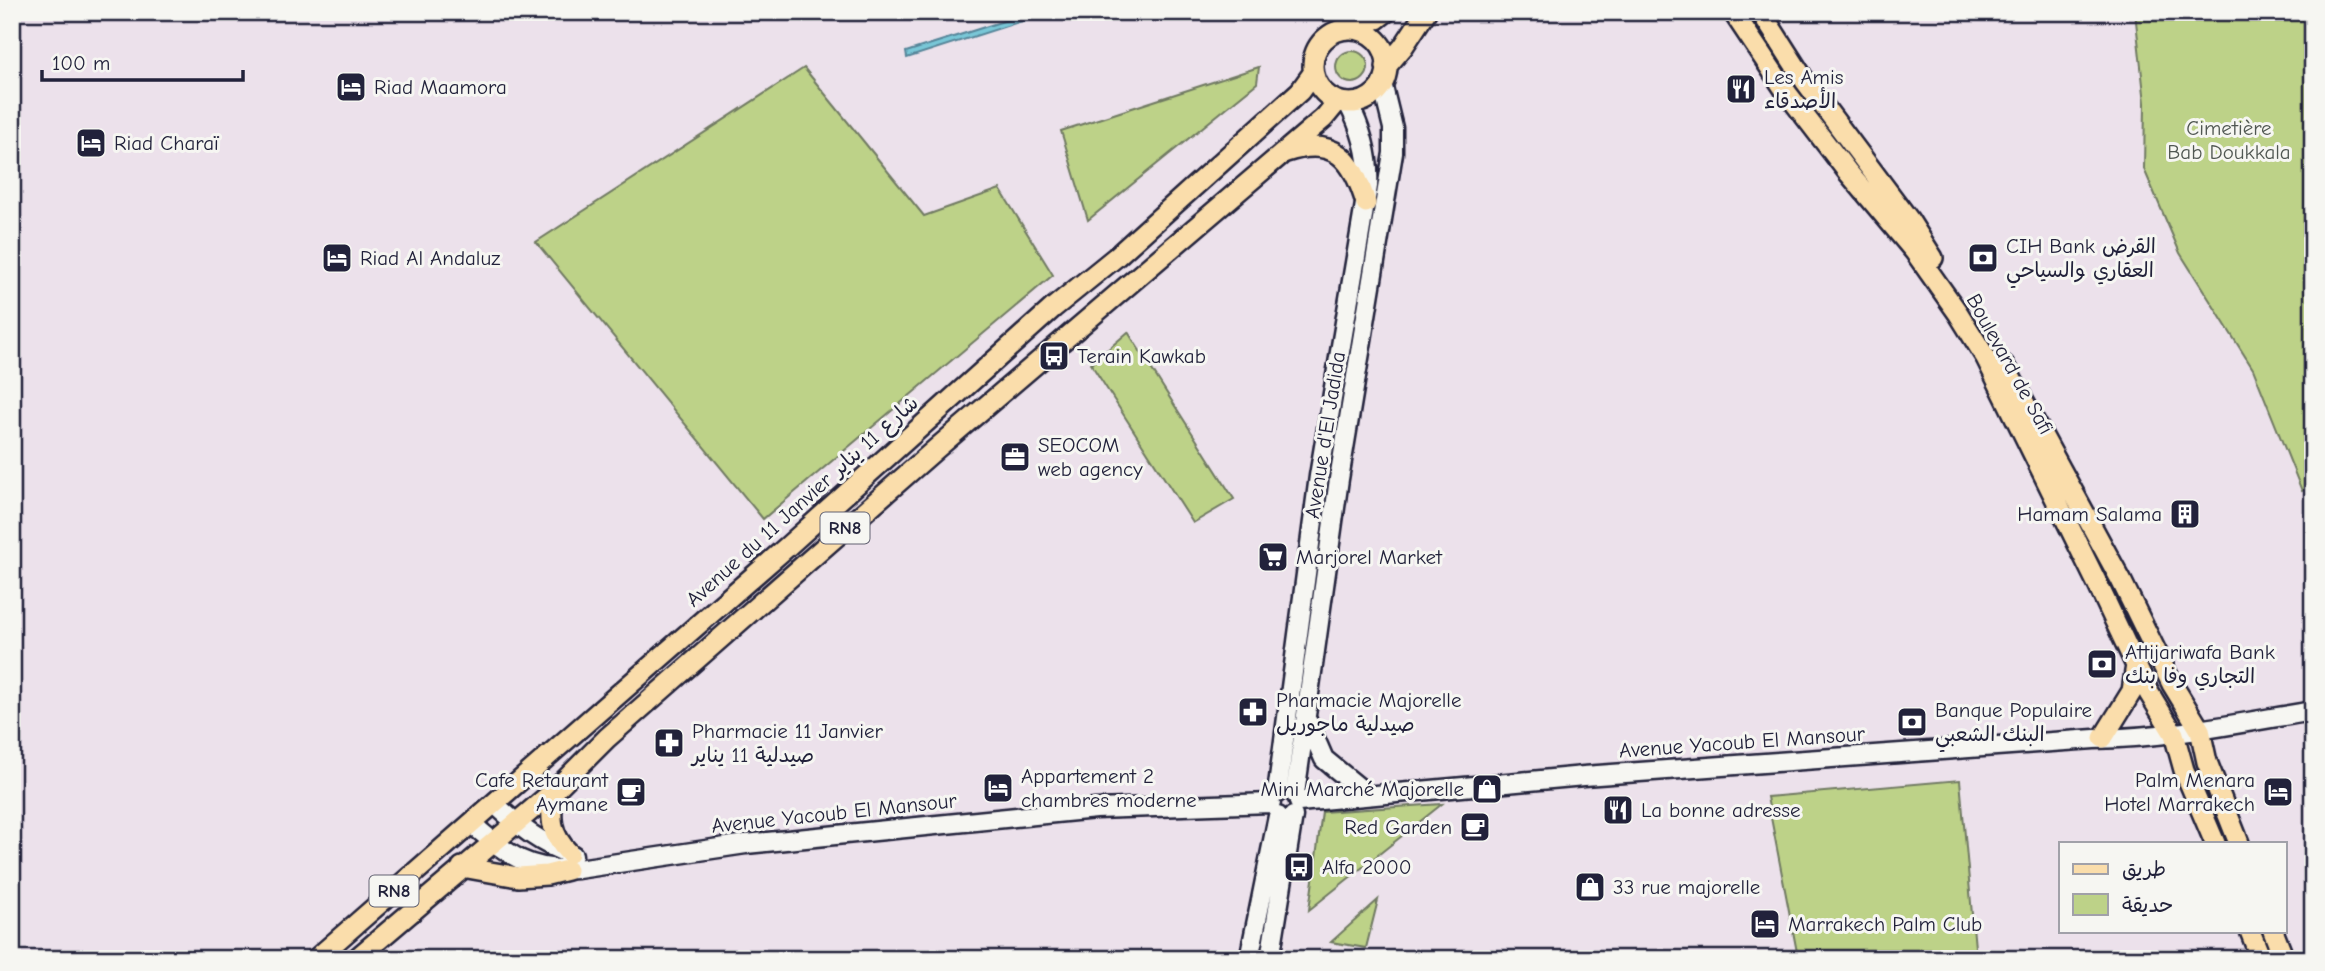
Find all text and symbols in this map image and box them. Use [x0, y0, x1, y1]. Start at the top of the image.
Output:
scale bar [42, 38, 243, 82]
text: 100 m [52, 51, 110, 75]
place label: Les Amis الأصدقاء [1764, 65, 1844, 113]
hotel icon: Riad Maamora [334, 70, 368, 104]
restaurant icon: Les Amis الأصدقاء [1724, 72, 1758, 106]
place label: Riad Maamora [374, 75, 507, 99]
park label: Cimetière Bab Doukkala [2167, 116, 2291, 164]
hotel icon: Riad Charaï [74, 126, 108, 160]
place label: Riad Charaï [114, 131, 220, 155]
place label: CIH Bank القرض العقاري والسياحي [2006, 234, 2156, 289]
hotel icon: Riad Al Andaluz [320, 241, 354, 275]
bank icon: CIH Bank القرض العقاري والسياحي [1966, 241, 2000, 275]
place label: Riad Al Andaluz [360, 246, 500, 270]
street label: Boulevard de Safi [1962, 290, 2058, 438]
bus stop icon: Terain Kawkab [1037, 339, 1071, 373]
place label: Terain Kawkab [1077, 344, 1206, 368]
street label: Avenue d'El Jadida [1300, 350, 1350, 520]
street label: Avenue du 11 Janvier شارع 11 يناير [681, 390, 925, 614]
place label: SEOCOM web agency [1038, 433, 1143, 481]
office icon: SEOCOM web agency [998, 440, 1032, 474]
building icon: Hamam Salama [2168, 497, 2202, 531]
place label: Hamam Salama [2017, 502, 2162, 526]
road number: RN8 [820, 512, 870, 544]
supermarket icon: Marjorel Market [1256, 540, 1290, 574]
place label: Marjorel Market [1296, 545, 1443, 569]
place label: Attijariwafa Bank التجاري وفا بنك [2125, 640, 2275, 691]
bank icon: Attijariwafa Bank التجاري وفا بنك [2085, 647, 2119, 681]
place label: Pharmacie Majorelle صيدلية ماجوريل [1276, 688, 1462, 737]
pharmacy icon: Pharmacie Majorelle صيدلية ماجوريل [1236, 695, 1270, 729]
place label: Banque Populaire البنك الشعبي [1935, 698, 2092, 753]
bank icon: Banque Populaire البنك الشعبي [1895, 705, 1929, 739]
place label: Pharmacie 11 Janvier صيدلية 11 يناير [690, 719, 884, 767]
street label: Avenue Yacoub El Mansour [1618, 721, 1866, 763]
pharmacy icon: Pharmacie 11 Janvier صيدلية 11 يناير [652, 726, 686, 760]
place label: Appartement 2 chambres moderne [1021, 764, 1197, 812]
place label: Cafe Retaurant Aymane [475, 768, 609, 816]
place label: Palm Menara Hotel Marrakech [2104, 768, 2255, 816]
hotel icon: Appartement 2 chambres moderne [981, 771, 1015, 805]
shop icon: Mini Marché Majorelle [1470, 772, 1504, 806]
cafe icon: Cafe Retaurant Aymane [614, 775, 648, 809]
hotel icon: Palm Menara Hotel Marrakech [2261, 775, 2295, 809]
place label: Mini Marché Majorelle [1261, 777, 1464, 801]
street label: Avenue Yacoub El Mansour [710, 788, 958, 838]
restaurant icon: La bonne adresse [1601, 793, 1635, 827]
place label: La bonne adresse [1641, 798, 1800, 822]
cafe icon: Red Garden [1458, 810, 1492, 844]
place label: Red Garden [1344, 815, 1452, 839]
legend [2059, 842, 2286, 932]
bus stop icon: Alfa 2000 [1282, 850, 1316, 884]
place label: Alfa 2000 [1322, 855, 1411, 879]
text: طريق [2122, 857, 2166, 881]
shop icon: 33 rue majorelle [1573, 870, 1607, 904]
place label: 33 rue majorelle [1613, 875, 1760, 899]
road number: RN8 [370, 876, 418, 906]
text: حديقة [2122, 893, 2173, 917]
hotel icon: Marrakech Palm Club [1748, 907, 1782, 941]
place label: Marrakech Palm Club [1788, 912, 1982, 936]

